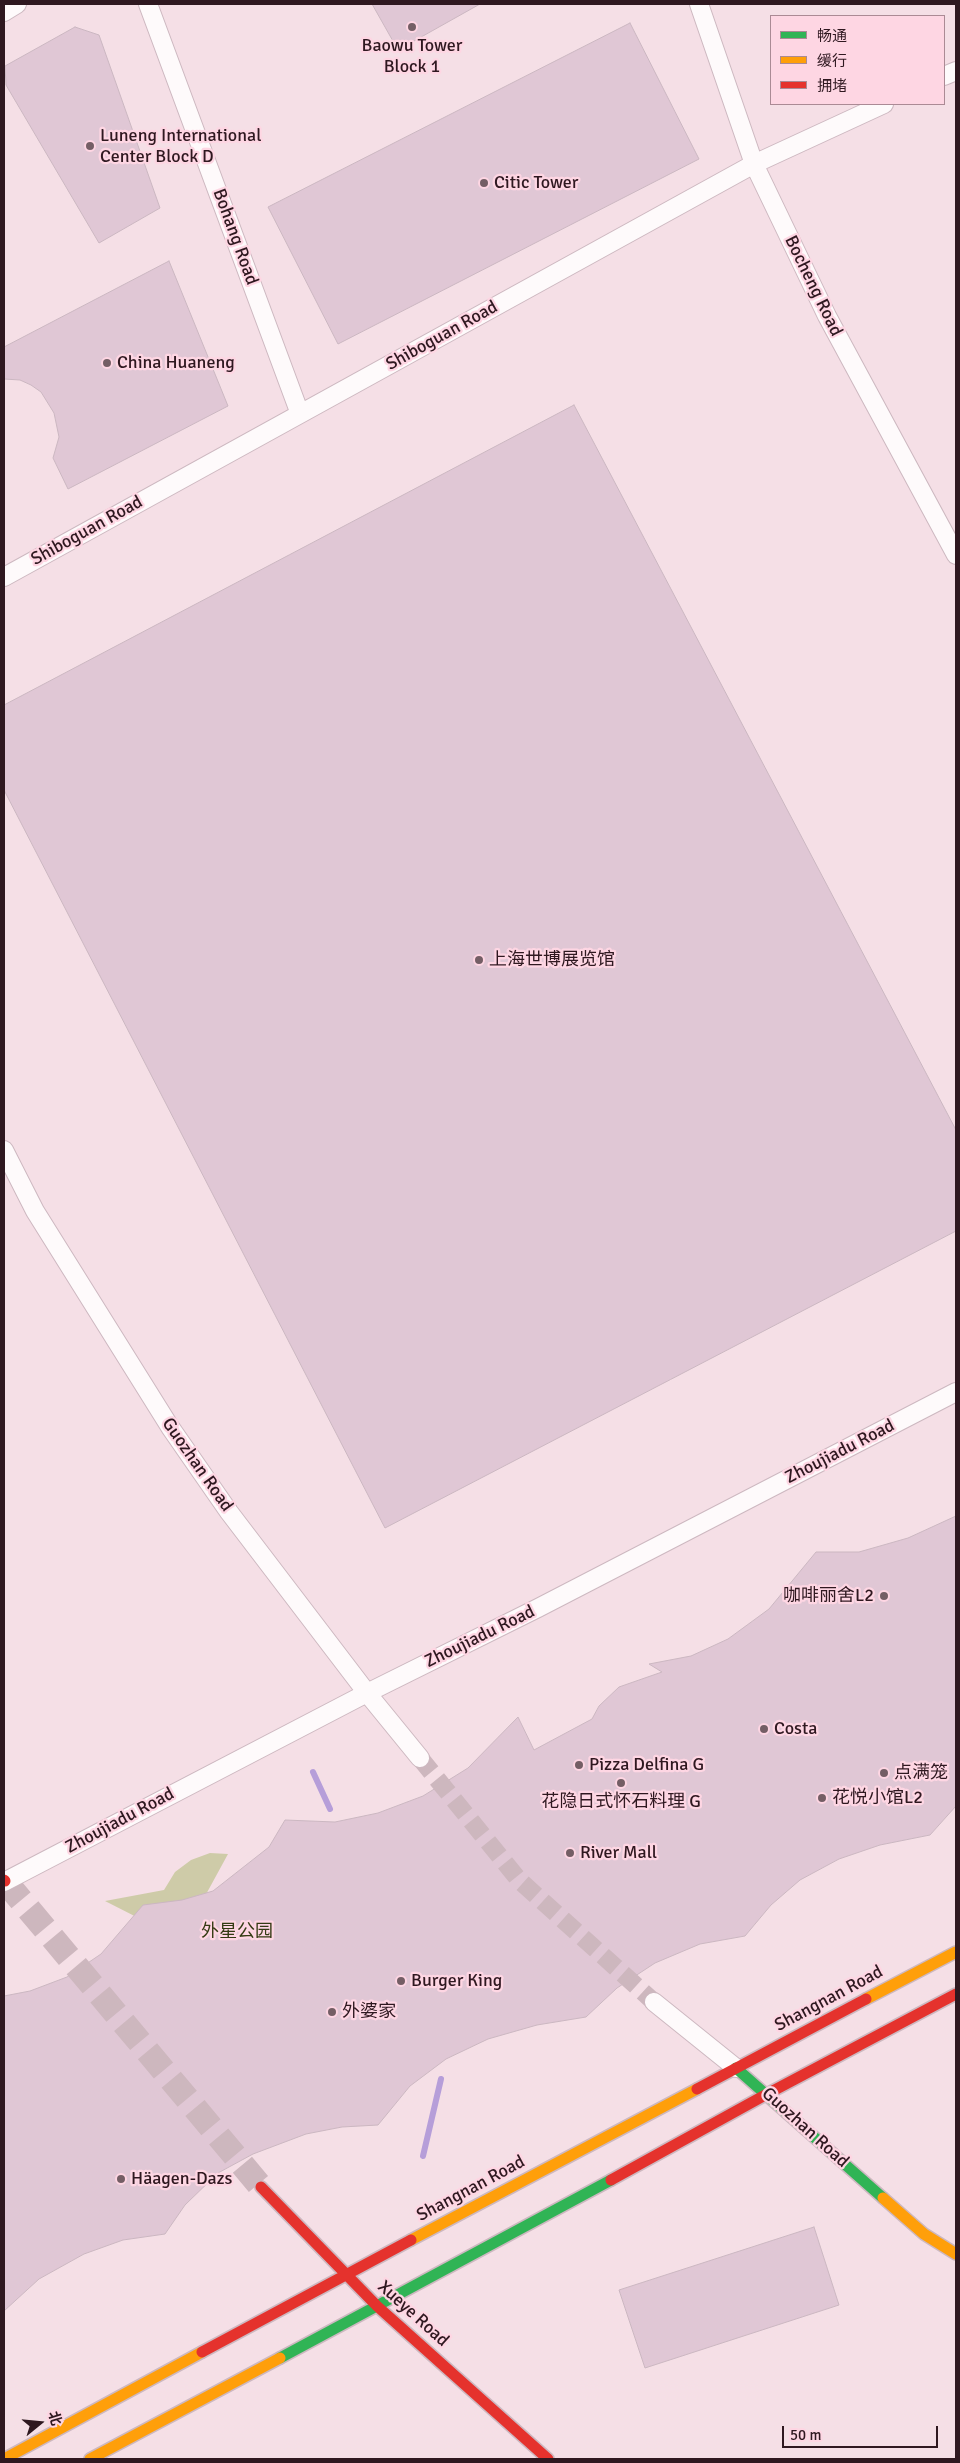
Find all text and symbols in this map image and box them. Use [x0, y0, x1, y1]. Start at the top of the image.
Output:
legend [770, 15, 945, 105]
marker: Baowu Tower Block 1 [406, 21, 418, 33]
text: 畅通 [817, 27, 847, 45]
place label: Baowu Tower Block 1 [362, 35, 462, 78]
text: 缓行 [817, 52, 847, 70]
text: 拥堵 [817, 77, 847, 95]
place label: Luneng International Center Block D [100, 125, 261, 168]
marker: Luneng International Center Block D [84, 140, 96, 152]
place label: Citic Tower [494, 172, 578, 194]
marker: Citic Tower [478, 177, 490, 189]
street label: Bohang Road [208, 186, 262, 288]
street label: Bocheng Road [779, 232, 847, 340]
street label: Shiboguan Road [382, 296, 502, 376]
place label: China Huaneng [117, 352, 235, 374]
marker: China Huaneng [101, 357, 113, 369]
street label: Shiboguan Road [27, 491, 147, 571]
place label: 上海世博展览馆 [489, 949, 615, 971]
marker: 上海世博展览馆 [473, 954, 485, 966]
street label: Guozhan Road [157, 1414, 237, 1516]
street label: Zhoujiadu Road [782, 1415, 898, 1489]
place label: 咖啡丽舍L2 [783, 1585, 874, 1607]
marker: 咖啡丽舍L2 [878, 1590, 890, 1602]
street label: Zhoujiadu Road [421, 1601, 539, 1673]
place label: Costa [774, 1718, 817, 1740]
marker: Costa [758, 1723, 770, 1735]
place label: Pizza Delfina G [589, 1754, 704, 1776]
marker: Pizza Delfina G [573, 1759, 585, 1771]
place label: 点满笼 [894, 1762, 948, 1784]
marker: 点满笼 [878, 1767, 890, 1779]
marker: 花隐日式怀石料理 G [615, 1777, 627, 1789]
street label: Zhoujiadu Road [62, 1783, 178, 1859]
place label: 花悦小馆L2 [832, 1787, 923, 1809]
place label: 花隐日式怀石料理 G [541, 1791, 701, 1813]
marker: 花悦小馆L2 [816, 1792, 828, 1804]
place label: River Mall [580, 1842, 657, 1864]
marker: River Mall [564, 1847, 576, 1859]
park label: 外星公园 [201, 1921, 273, 1943]
street label: Shangnan Road [771, 1961, 887, 2037]
place label: Burger King [411, 1970, 502, 1992]
marker: Burger King [395, 1975, 407, 1987]
place label: 外婆家 [342, 2001, 396, 2023]
marker: 外婆家 [326, 2006, 338, 2018]
street label: Guozhan Road [757, 2083, 853, 2173]
street label: Shangnan Road [413, 2151, 529, 2227]
place label: Häagen-Dazs [131, 2168, 232, 2190]
marker: Häagen-Dazs [115, 2173, 127, 2185]
street label: Xueye Road [373, 2276, 453, 2352]
north arrow [15, 2398, 65, 2448]
text: 北 [45, 2409, 65, 2428]
scale bar [785, 2416, 941, 2448]
text: 50 m [790, 2426, 821, 2444]

